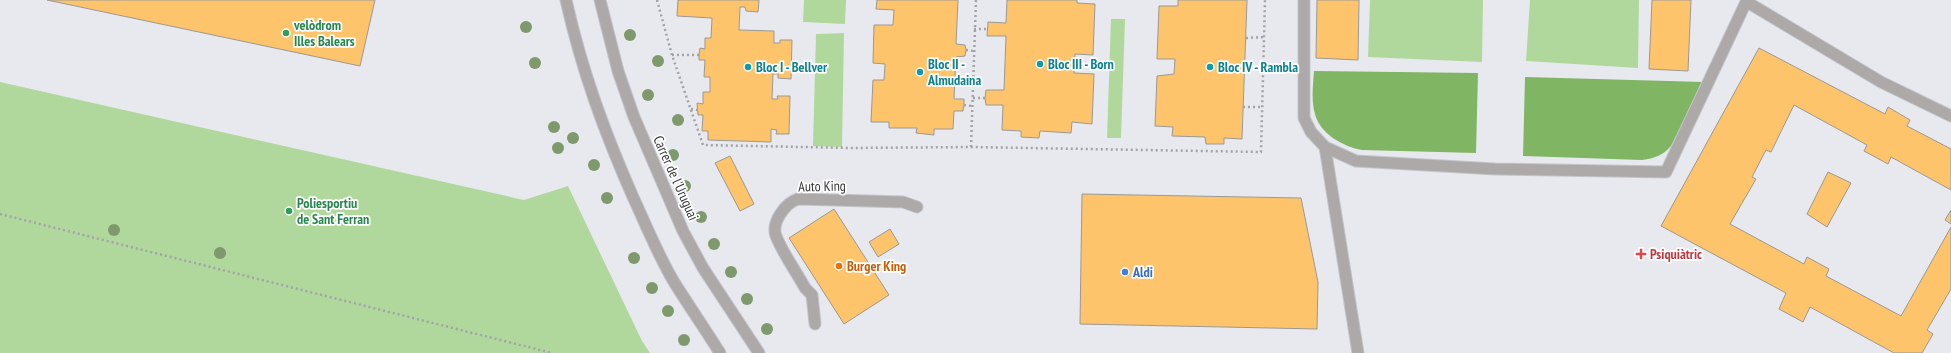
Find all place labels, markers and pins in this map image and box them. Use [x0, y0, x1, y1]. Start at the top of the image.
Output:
place label: velòdrom Illes Balears [293, 16, 355, 50]
marker: velòdrom Illes Balears [281, 28, 291, 38]
place label: Bloc II - Almudaina [927, 55, 981, 89]
place label: Bloc III - Born [1048, 55, 1114, 73]
place label: Bloc I - Bellver [756, 58, 828, 76]
place label: Bloc IV - Rambla [1218, 58, 1298, 76]
marker: Bloc III - Born [1035, 59, 1045, 69]
marker: Bloc I - Bellver [743, 62, 753, 72]
marker: Bloc IV - Rambla [1205, 62, 1215, 72]
marker: Bloc II - Almudaina [915, 67, 925, 77]
place label: Poliesportiu de Sant Ferran [297, 194, 369, 228]
marker: Poliesportiu de Sant Ferran [284, 206, 294, 216]
place label: Psiquiàtric [1650, 245, 1702, 263]
marker: Psiquiàtric [1635, 248, 1647, 260]
place label: Burger King [847, 257, 906, 275]
marker: Burger King [834, 261, 844, 271]
place label: Aldi [1132, 263, 1153, 281]
marker: Aldi [1120, 267, 1130, 277]

